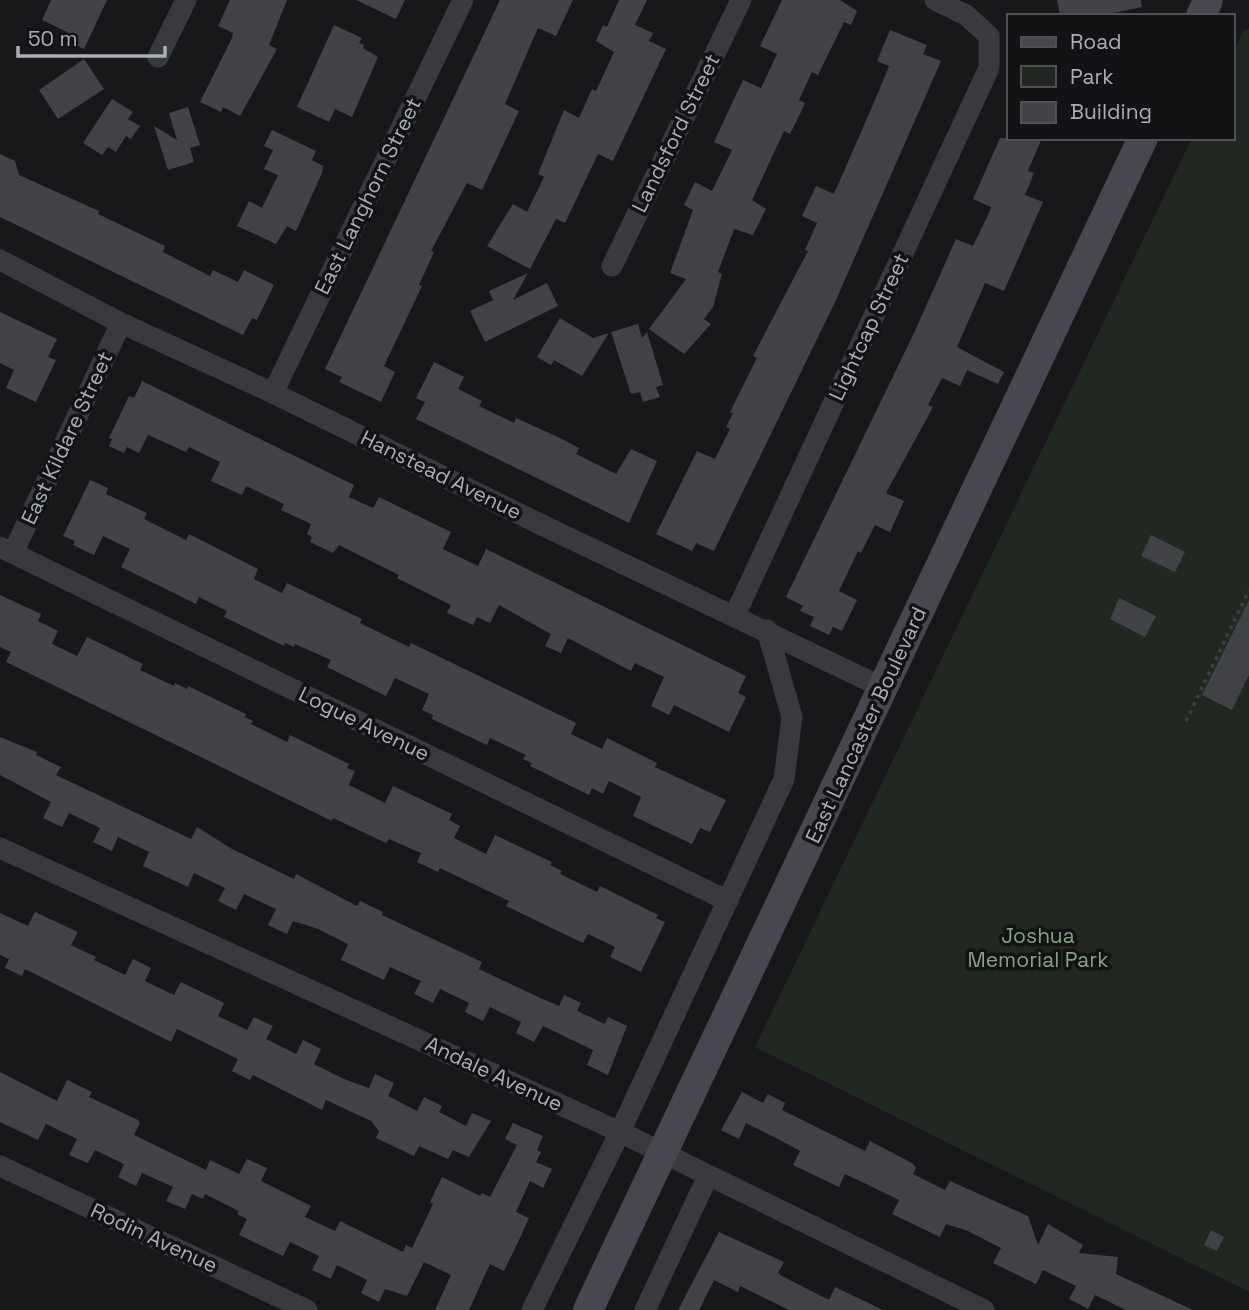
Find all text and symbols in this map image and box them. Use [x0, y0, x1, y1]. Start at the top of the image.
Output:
scale bar [18, 14, 164, 58]
legend [1007, 14, 1235, 140]
text: 50 m [28, 25, 78, 52]
text: Road [1070, 28, 1122, 55]
street label: Landsford Street [625, 49, 726, 217]
text: Park [1070, 63, 1114, 90]
street label: East Langhorn Street [308, 93, 427, 299]
text: Building [1070, 98, 1152, 125]
street label: Lightcap Street [823, 249, 915, 405]
street label: East Kildare Street [15, 347, 118, 529]
street label: Hanstead Avenue [356, 424, 526, 525]
street label: East Lancaster Boulevard [799, 602, 932, 847]
street label: Logue Avenue [294, 680, 434, 767]
park label: Joshua Memorial Park [968, 922, 1109, 973]
street label: Andale Avenue [421, 1030, 567, 1117]
street label: Rodin Avenue [86, 1196, 222, 1279]

